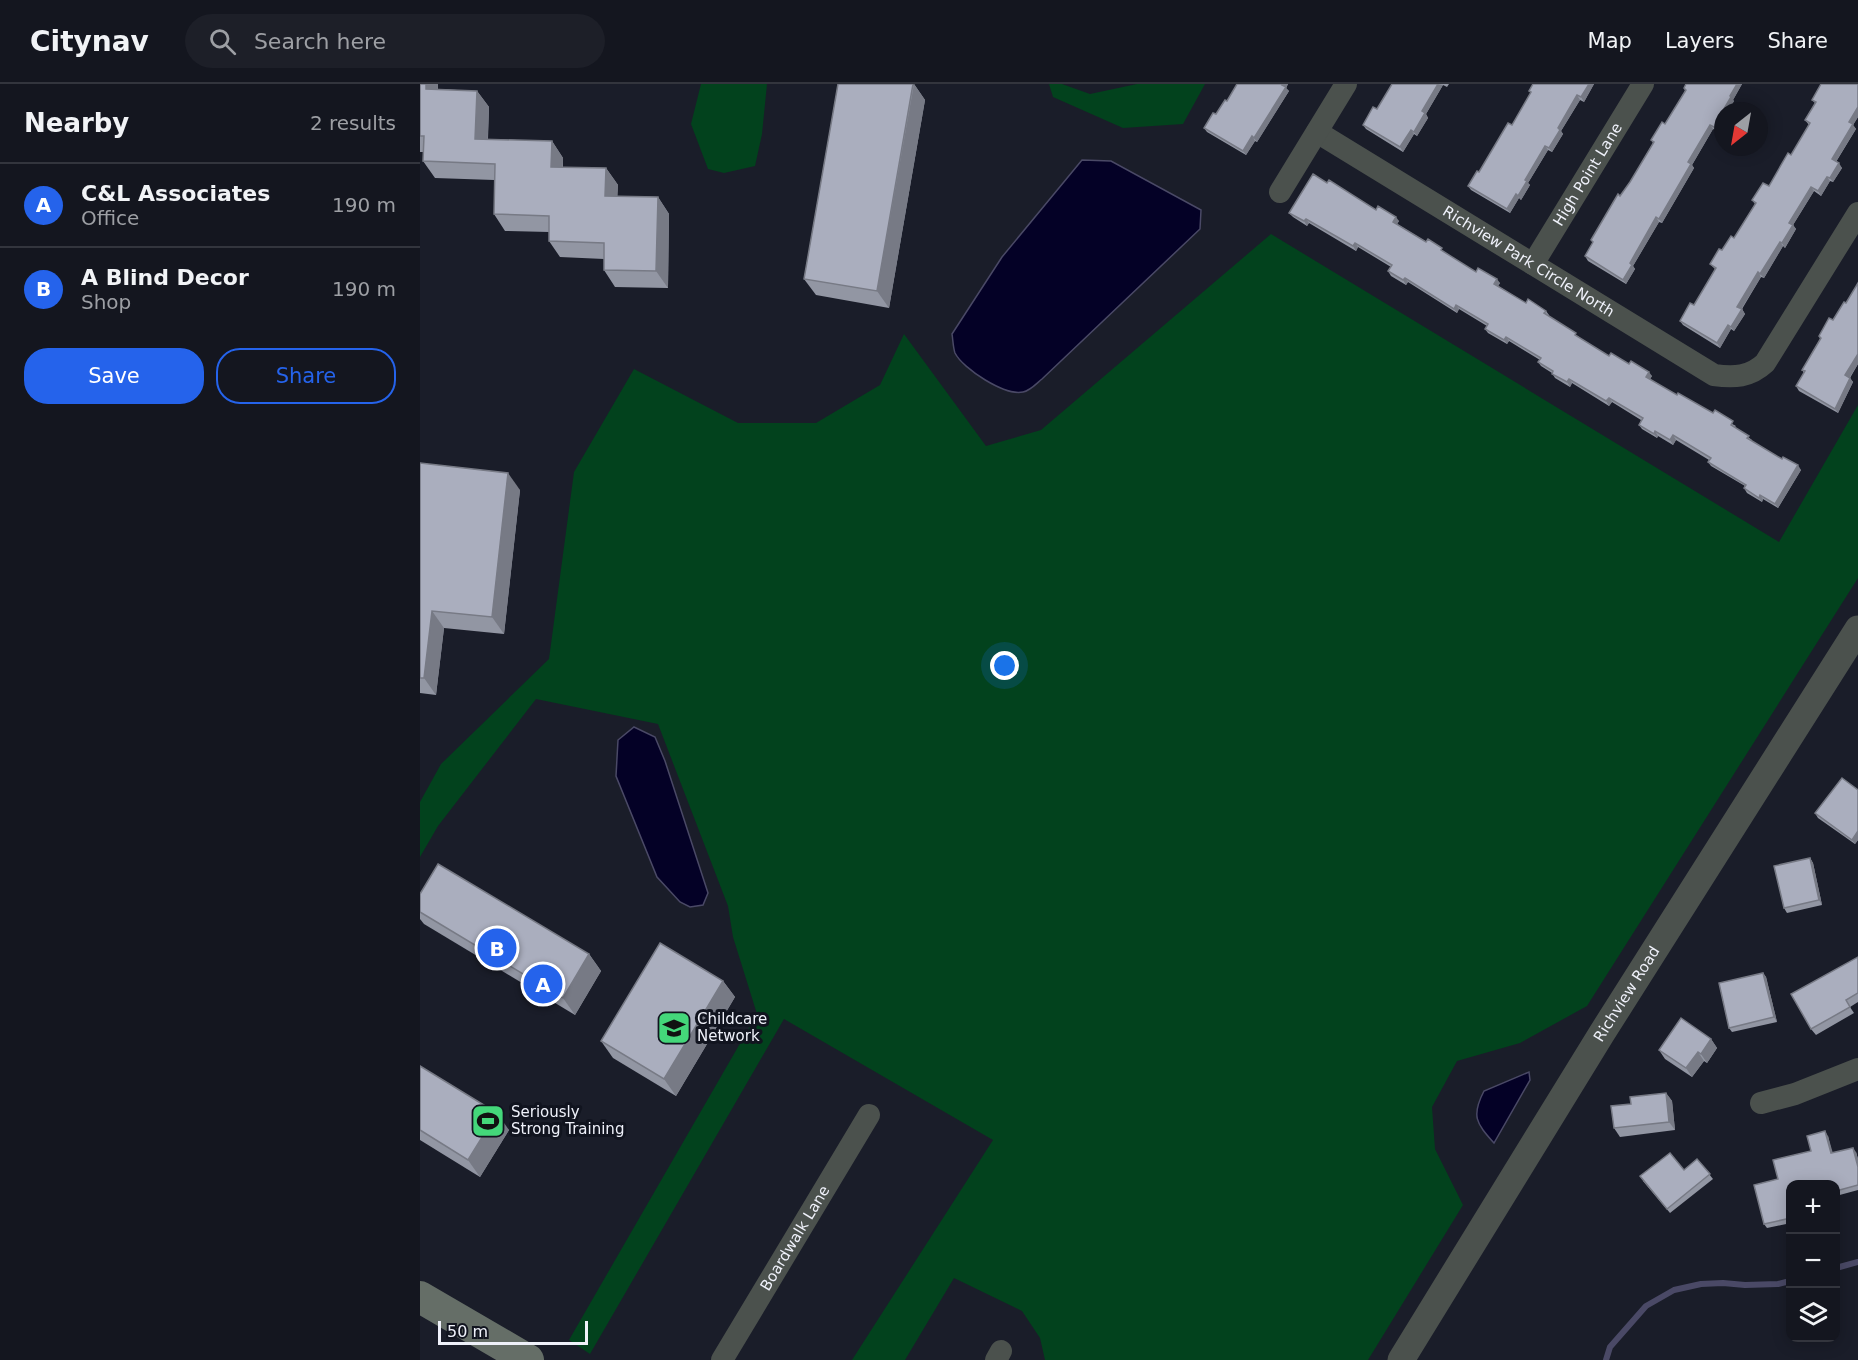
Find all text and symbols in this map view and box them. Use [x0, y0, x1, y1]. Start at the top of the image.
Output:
search box [185, 14, 605, 68]
text: Citynav [30, 25, 149, 58]
icon: search [206, 25, 239, 58]
text: Search here [254, 29, 386, 54]
text: Map [1588, 29, 1632, 53]
text: Layers [1665, 29, 1734, 53]
text: Share [1767, 29, 1828, 53]
north arrow [1714, 102, 1768, 156]
text: Nearby [24, 108, 129, 138]
text: 2 results [310, 111, 396, 135]
street label: High Point Lane [1549, 120, 1626, 229]
text: C&L Associates [81, 181, 270, 206]
text: A [36, 193, 51, 217]
text: 190 m [332, 193, 396, 217]
street label: Richview Park Circle North [1439, 202, 1618, 321]
text: Office [81, 206, 139, 230]
text: A Blind Decor [81, 265, 249, 290]
text: B [36, 277, 51, 301]
text: 190 m [332, 277, 396, 301]
text: Shop [81, 290, 131, 314]
button: Save [24, 348, 204, 404]
button: Share [216, 348, 396, 404]
your location [990, 651, 1019, 680]
pin: B [478, 926, 517, 970]
street label: Richview Road [1590, 943, 1664, 1045]
pin: A [524, 962, 562, 1006]
school or university icon: Childcare Network [656, 1010, 692, 1046]
place label: Childcare Network [697, 1010, 767, 1045]
sports icon: Seriously Strong Training [470, 1103, 506, 1139]
place label: Seriously Strong Training [511, 1103, 624, 1138]
map controls [1786, 1180, 1840, 1342]
button: + [1786, 1180, 1840, 1234]
street label: Boardwalk Lane [757, 1182, 834, 1294]
button: − [1786, 1234, 1840, 1288]
button: layers [1786, 1288, 1840, 1342]
scale bar [438, 1318, 588, 1346]
text: 50 m [447, 1322, 488, 1341]

